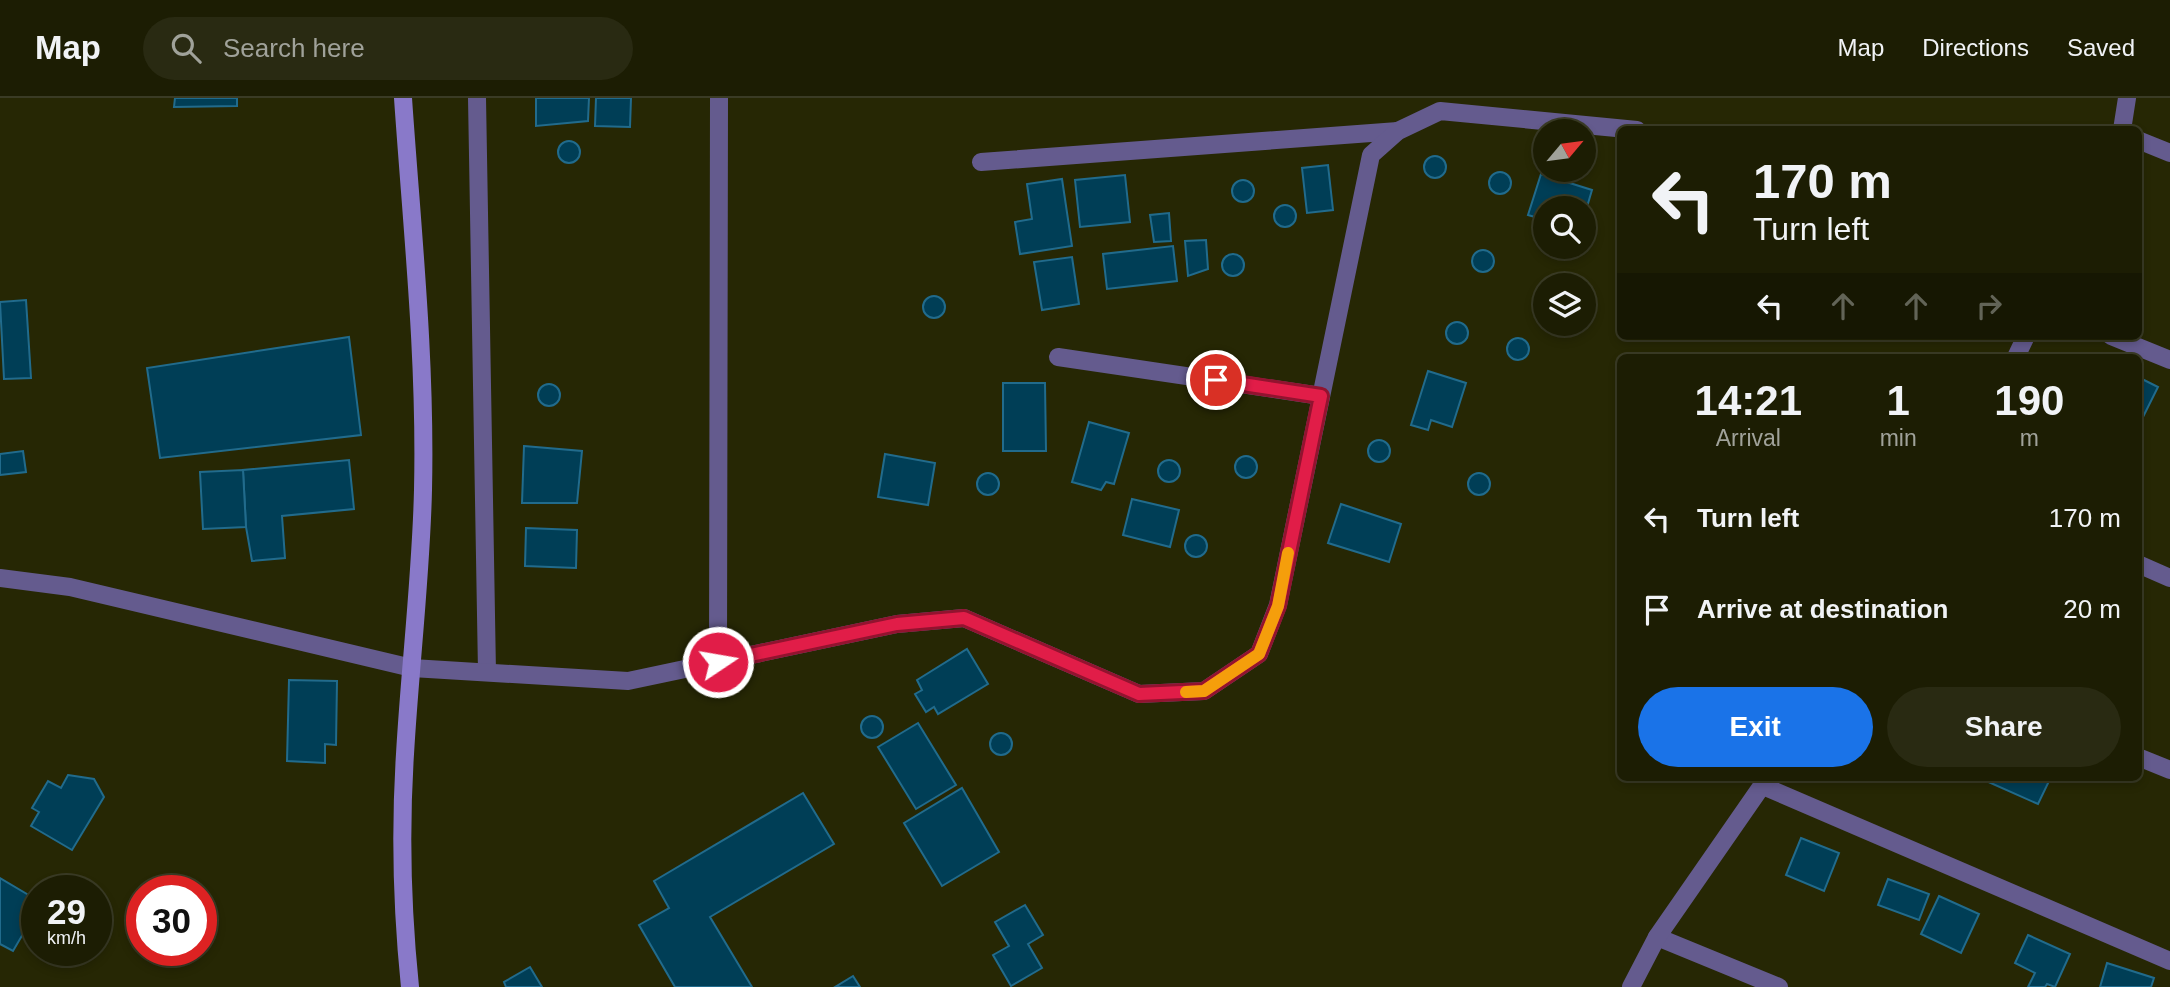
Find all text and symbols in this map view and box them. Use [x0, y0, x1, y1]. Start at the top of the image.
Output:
search box [143, 17, 633, 80]
text: Map [35, 29, 101, 66]
icon: search [167, 29, 205, 67]
text: Search here [223, 33, 365, 63]
text: Map [1838, 34, 1884, 61]
text: Directions [1922, 34, 2029, 61]
text: Saved [2067, 34, 2135, 61]
north arrow [1533, 119, 1596, 182]
map controls [1533, 119, 1596, 336]
icon: left [1638, 154, 1729, 245]
text: 170 m [1753, 154, 1892, 208]
button: search [1533, 196, 1596, 259]
text: Turn left [1753, 211, 1869, 247]
button: layers [1533, 273, 1596, 336]
icon: left [1751, 287, 1789, 325]
icon: ahead [1824, 287, 1862, 325]
icon: ahead [1897, 287, 1935, 325]
icon: right [1970, 287, 2008, 325]
pin [1186, 350, 1246, 410]
icon: arrive [1197, 361, 1235, 399]
text: 14:21 [1695, 377, 1802, 424]
text: 1 [1886, 377, 1910, 424]
text: 190 [1994, 377, 2064, 424]
text: Arrival [1716, 425, 1781, 451]
text: min [1880, 425, 1917, 451]
text: m [2020, 425, 2039, 451]
icon: left [1638, 500, 1676, 538]
text: Turn left [1697, 503, 1799, 533]
text: 170 m [2049, 503, 2121, 533]
icon: arrive [1638, 591, 1676, 629]
text: Arrive at destination [1697, 594, 1948, 624]
text: 20 m [2063, 594, 2121, 624]
position arrow [681, 625, 755, 699]
button: Exit [1638, 687, 1873, 767]
button: Share [1887, 687, 2121, 767]
speed limit sign: 30 [126, 875, 217, 966]
text: 29 [47, 892, 86, 931]
text: km/h [47, 928, 86, 948]

